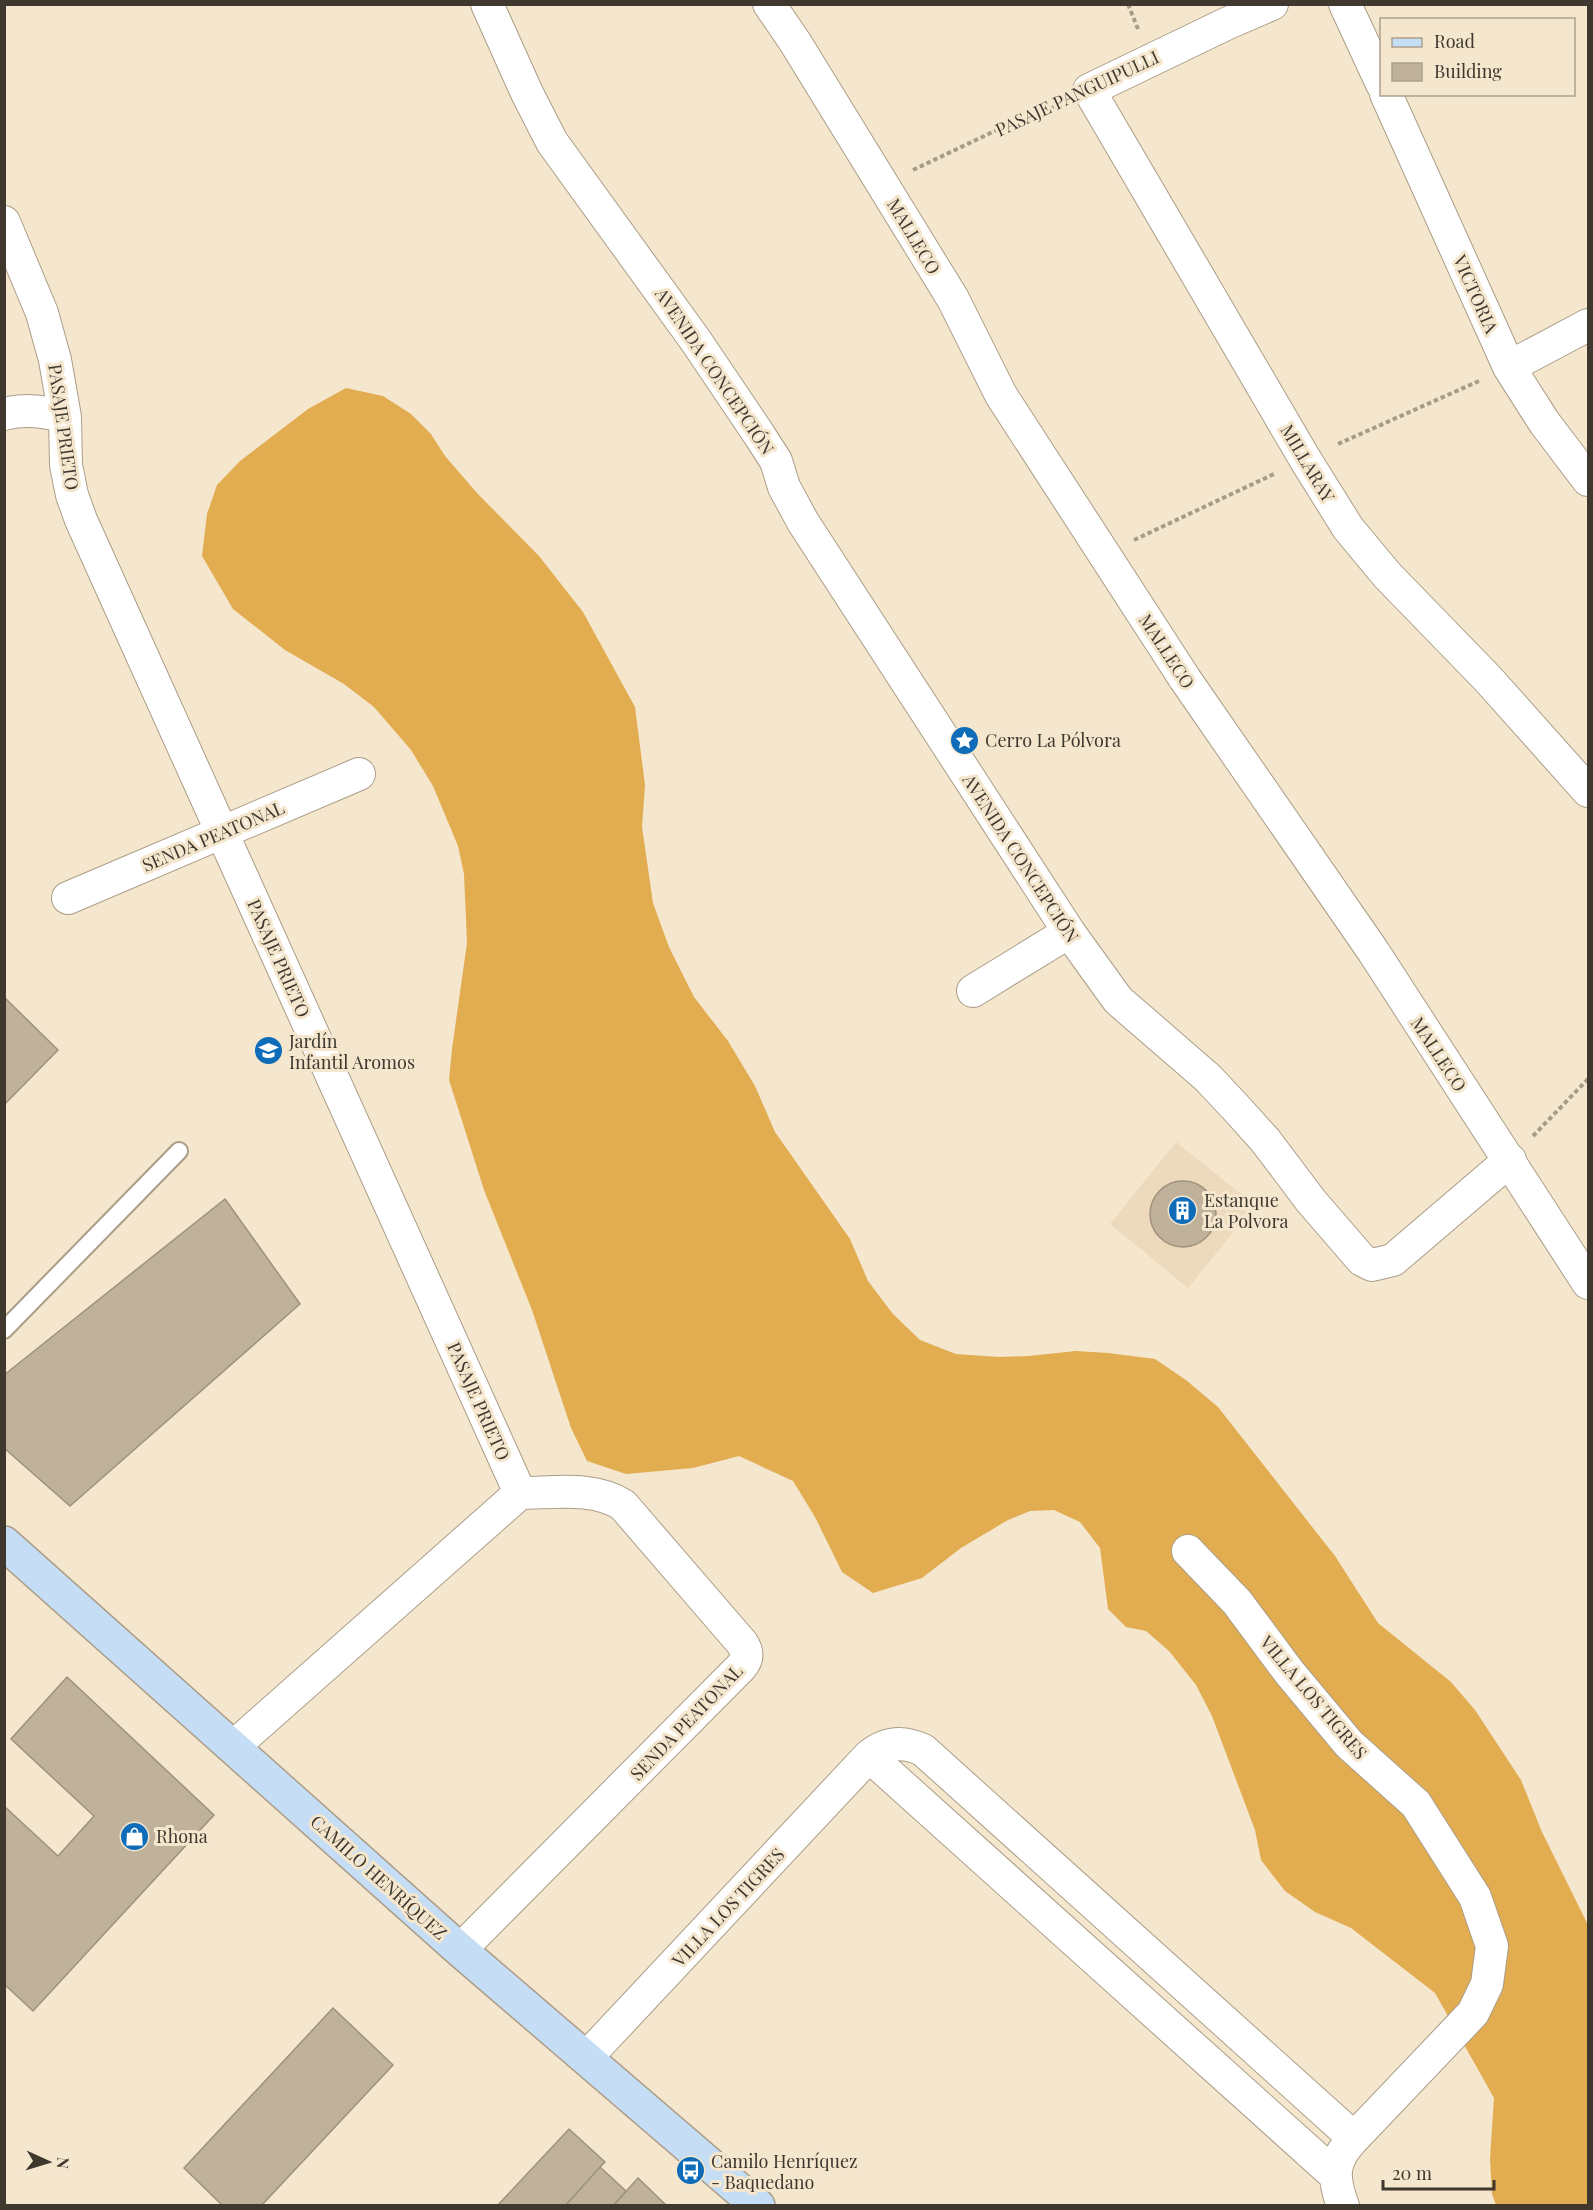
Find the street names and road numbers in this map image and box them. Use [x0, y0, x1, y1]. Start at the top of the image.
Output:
street label: PASAJE PANGUIPULLI [991, 45, 1163, 141]
street label: MALLECO [882, 194, 946, 278]
street label: VICTORIA [1448, 250, 1504, 337]
street label: AVENIDA CONCEPCIÓN [650, 282, 780, 459]
street label: PASAJE PRIETO [43, 362, 85, 492]
street label: MILLARAY [1275, 420, 1341, 507]
street label: MALLECO [1134, 609, 1200, 693]
street label: AVENIDA CONCEPCIÓN [957, 768, 1085, 947]
street label: SENDA PEATONAL [138, 795, 288, 877]
street label: PASAJE PRIETO [242, 895, 316, 1021]
street label: MALLECO [1406, 1012, 1472, 1096]
street label: PASAJE PRIETO [442, 1338, 516, 1464]
street label: VILLA LOS TIGRES [1255, 1629, 1373, 1764]
street label: SENDA PEATONAL [624, 1659, 748, 1785]
street label: CAMILO HENRÍQUEZ [306, 1809, 452, 1945]
street label: VILLA LOS TIGRES [666, 1842, 789, 1972]

